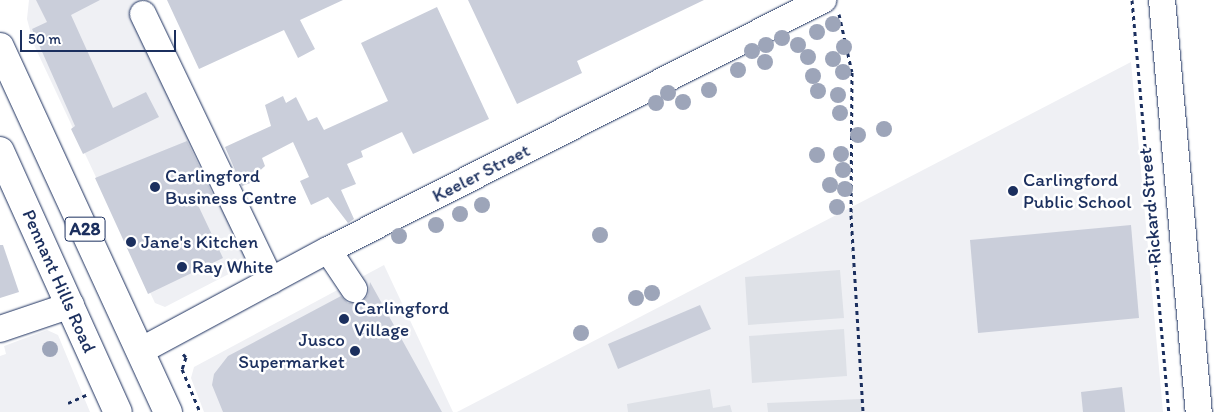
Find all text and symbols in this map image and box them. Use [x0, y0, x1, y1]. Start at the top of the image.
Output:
scale bar [22, 20, 179, 52]
text: 50 m [28, 30, 61, 48]
street label: Keeler Street [428, 139, 534, 207]
street label: Rickard Street [1134, 147, 1166, 265]
place label: Carlingford Business Centre [165, 165, 297, 209]
place label: Carlingford Public School [1023, 169, 1132, 213]
marker: Carlingford Business Centre [149, 181, 161, 193]
marker: Carlingford Public School [1007, 185, 1019, 197]
street label: Pennant Hills Road [17, 206, 101, 356]
road number: A28 [64, 213, 106, 244]
place label: Jane's Kitchen [141, 231, 258, 253]
marker: Jane's Kitchen [125, 236, 137, 248]
place label: Ray White [192, 256, 274, 278]
marker: Ray White [176, 261, 188, 273]
place label: Carlingford Village [354, 297, 449, 341]
marker: Carlingford Village [338, 313, 350, 325]
place label: Jusco Supermarket [238, 329, 345, 373]
marker: Jusco Supermarket [349, 345, 361, 357]

